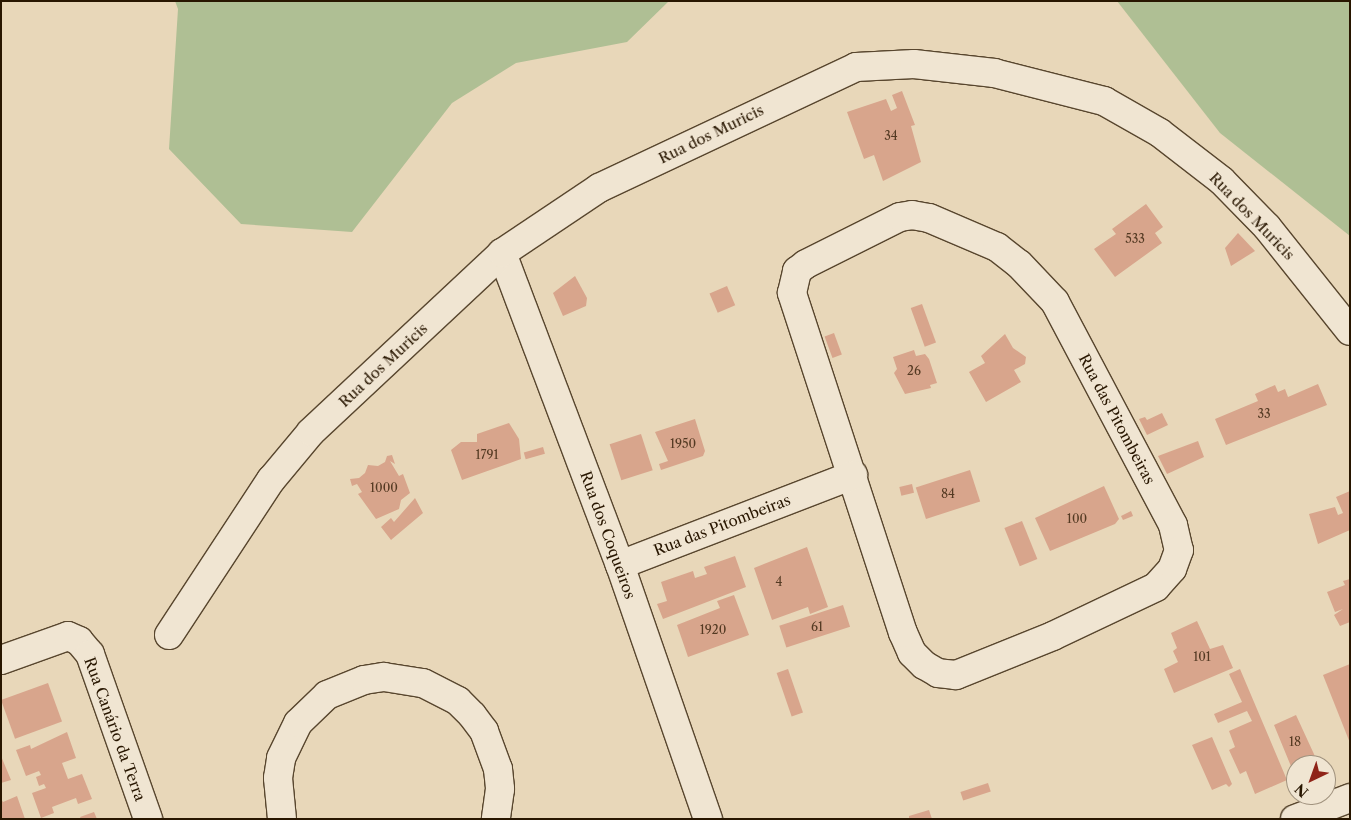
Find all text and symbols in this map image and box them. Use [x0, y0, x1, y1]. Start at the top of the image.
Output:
street label: Rua dos Muricis [655, 101, 767, 167]
house number: 34 [884, 129, 898, 143]
street label: Rua dos Muricis [1206, 168, 1298, 264]
house number: 533 [1125, 232, 1145, 246]
street label: Rua dos Muricis [335, 319, 431, 411]
street label: Rua das Pitombeiras [1075, 351, 1159, 487]
house number: 26 [907, 364, 921, 378]
house number: 33 [1257, 407, 1271, 421]
house number: 1950 [670, 437, 696, 451]
house number: 1791 [475, 448, 499, 462]
street label: Rua dos Coqueiros [576, 469, 640, 601]
house number: 1000 [370, 481, 398, 495]
house number: 84 [941, 487, 955, 501]
street label: Rua das Pitombeiras [651, 491, 793, 559]
house number: 100 [1067, 512, 1087, 526]
house number: 4 [776, 575, 782, 589]
house number: 61 [811, 620, 823, 634]
house number: 1920 [700, 623, 726, 637]
house number: 101 [1193, 650, 1211, 664]
street label: Rua Canário da Terra [80, 654, 150, 804]
house number: 18 [1289, 735, 1301, 749]
north arrow [1286, 755, 1336, 805]
text: N [1291, 780, 1312, 801]

